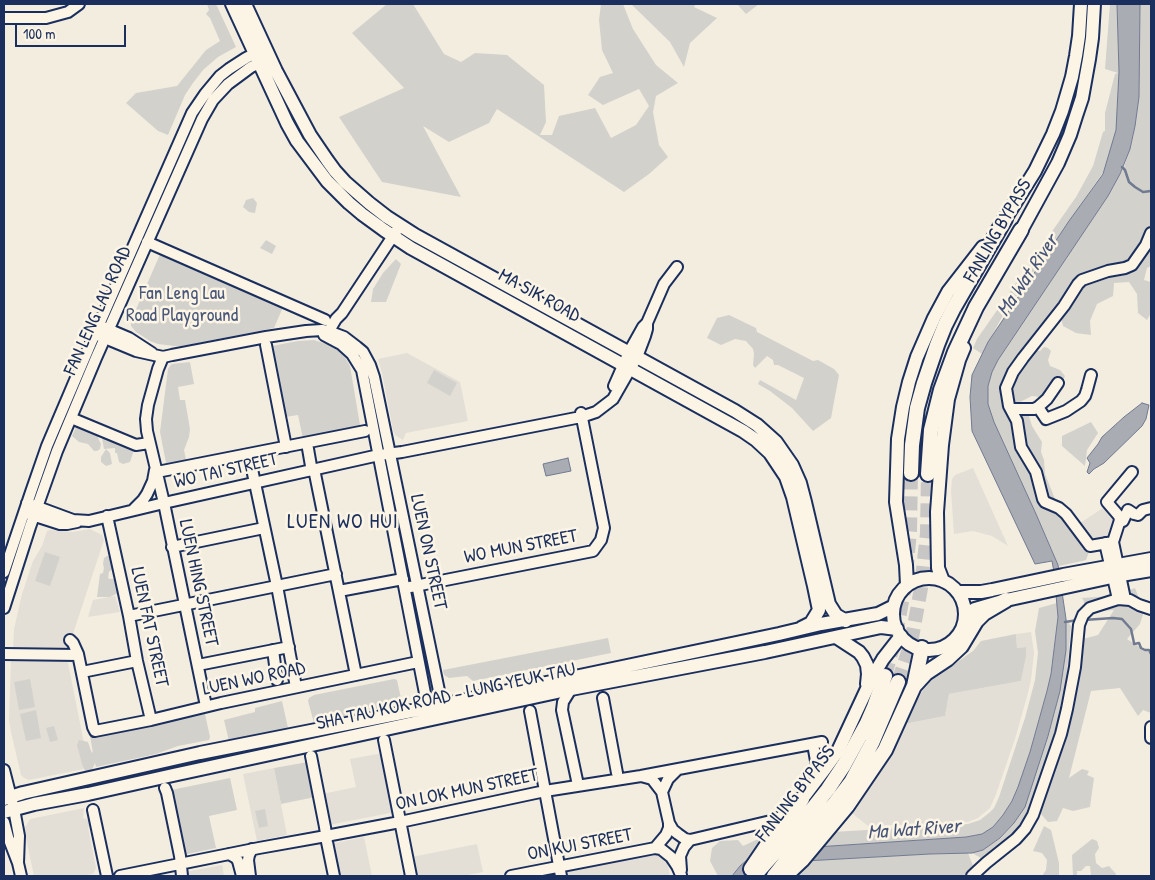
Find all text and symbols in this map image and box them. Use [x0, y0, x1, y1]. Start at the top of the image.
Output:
scale bar [18, 15, 129, 47]
text: 100 m [23, 23, 56, 44]
street label: FANLING BYPASS [959, 175, 1037, 287]
water label: Ma Wat River [992, 231, 1064, 321]
street label: FAN LENG LAU ROAD [59, 243, 137, 379]
street label: MA SIK ROAD [494, 264, 584, 328]
park label: Fan Leng Lau Road Playground [126, 283, 238, 327]
street label: WO TAI STREET [172, 448, 280, 494]
street label: LUEN ON STREET [405, 492, 451, 612]
district label: LUEN WO HUI [286, 509, 400, 535]
street label: LUEN HING STREET [173, 517, 223, 649]
street label: WO MUN STREET [462, 525, 580, 569]
street label: LUEN FAT STREET [125, 565, 173, 689]
street label: LUEN WO ROAD [201, 657, 307, 701]
street label: SHA TAU KOK ROAD – LUNG YEUK TAU [314, 658, 578, 736]
street label: FANLING BYPASS [751, 741, 841, 847]
street label: ON LOK MUN STREET [394, 764, 540, 816]
water label: Ma Wat River [867, 815, 961, 845]
street label: ON KUI STREET [526, 824, 634, 866]

